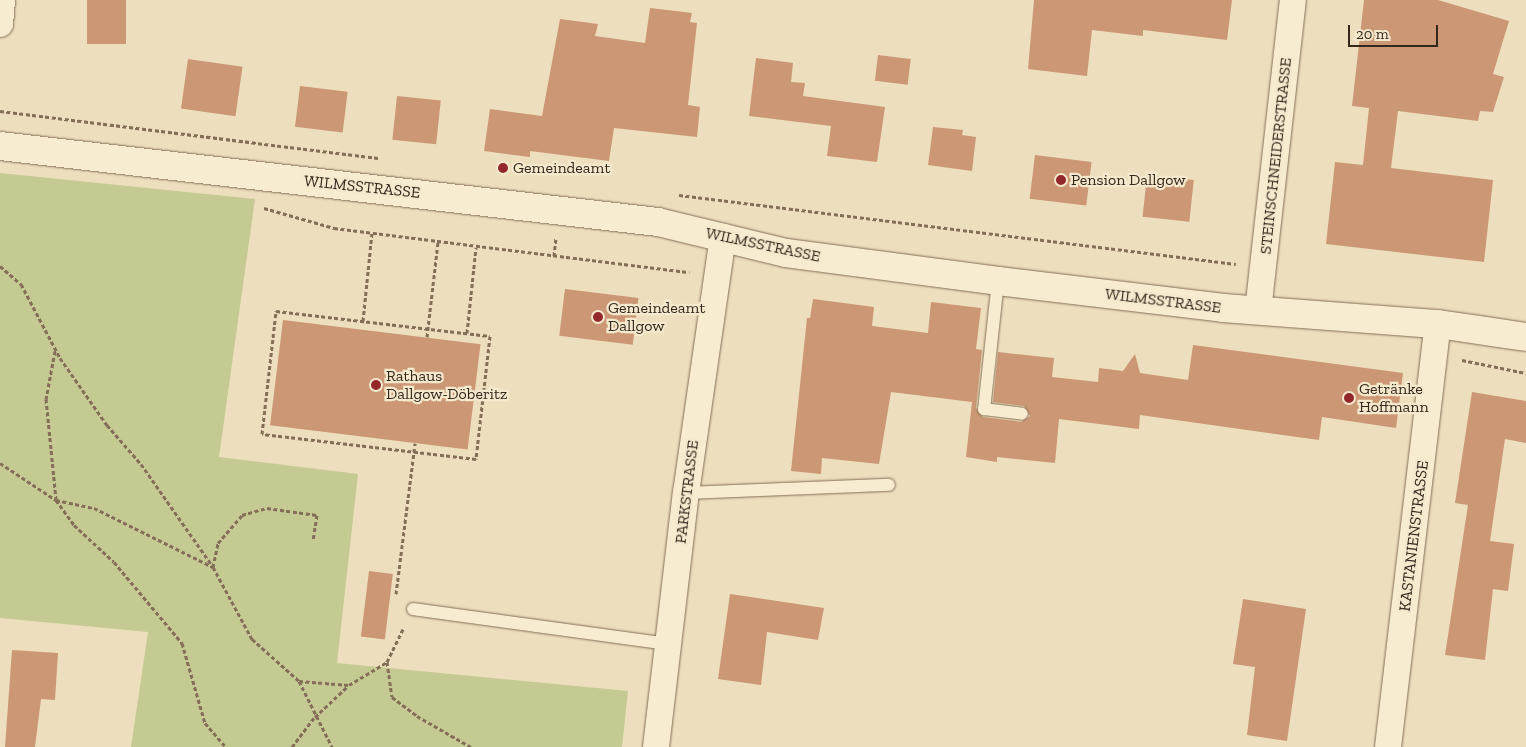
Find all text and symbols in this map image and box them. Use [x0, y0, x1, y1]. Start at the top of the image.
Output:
scale bar [1351, 15, 1441, 47]
text: 20 m [1356, 25, 1389, 43]
street label: STEINSCHNEIDERSTRASSE [1256, 57, 1296, 255]
place label: Gemeindeamt [513, 158, 610, 178]
marker: Gemeindeamt [497, 162, 509, 174]
place label: Pension Dallgow [1071, 170, 1186, 190]
street label: WILMSSTRASSE [303, 171, 421, 203]
marker: Pension Dallgow [1055, 174, 1067, 186]
street label: WILMSSTRASSE [704, 223, 822, 267]
street label: WILMSSTRASSE [1104, 284, 1222, 318]
place label: Gemeindeamt Dallgow [608, 298, 705, 336]
marker: Gemeindeamt Dallgow [592, 311, 604, 323]
place label: Rathaus Dallgow-Döberitz [386, 366, 507, 404]
marker: Rathaus Dallgow-Döberitz [370, 379, 382, 391]
place label: Getränke Hoffmann [1359, 379, 1429, 417]
marker: Getränke Hoffmann [1343, 392, 1355, 404]
street label: PARKSTRASSE [671, 439, 703, 545]
street label: KASTANIENSTRASSE [1395, 459, 1433, 613]

